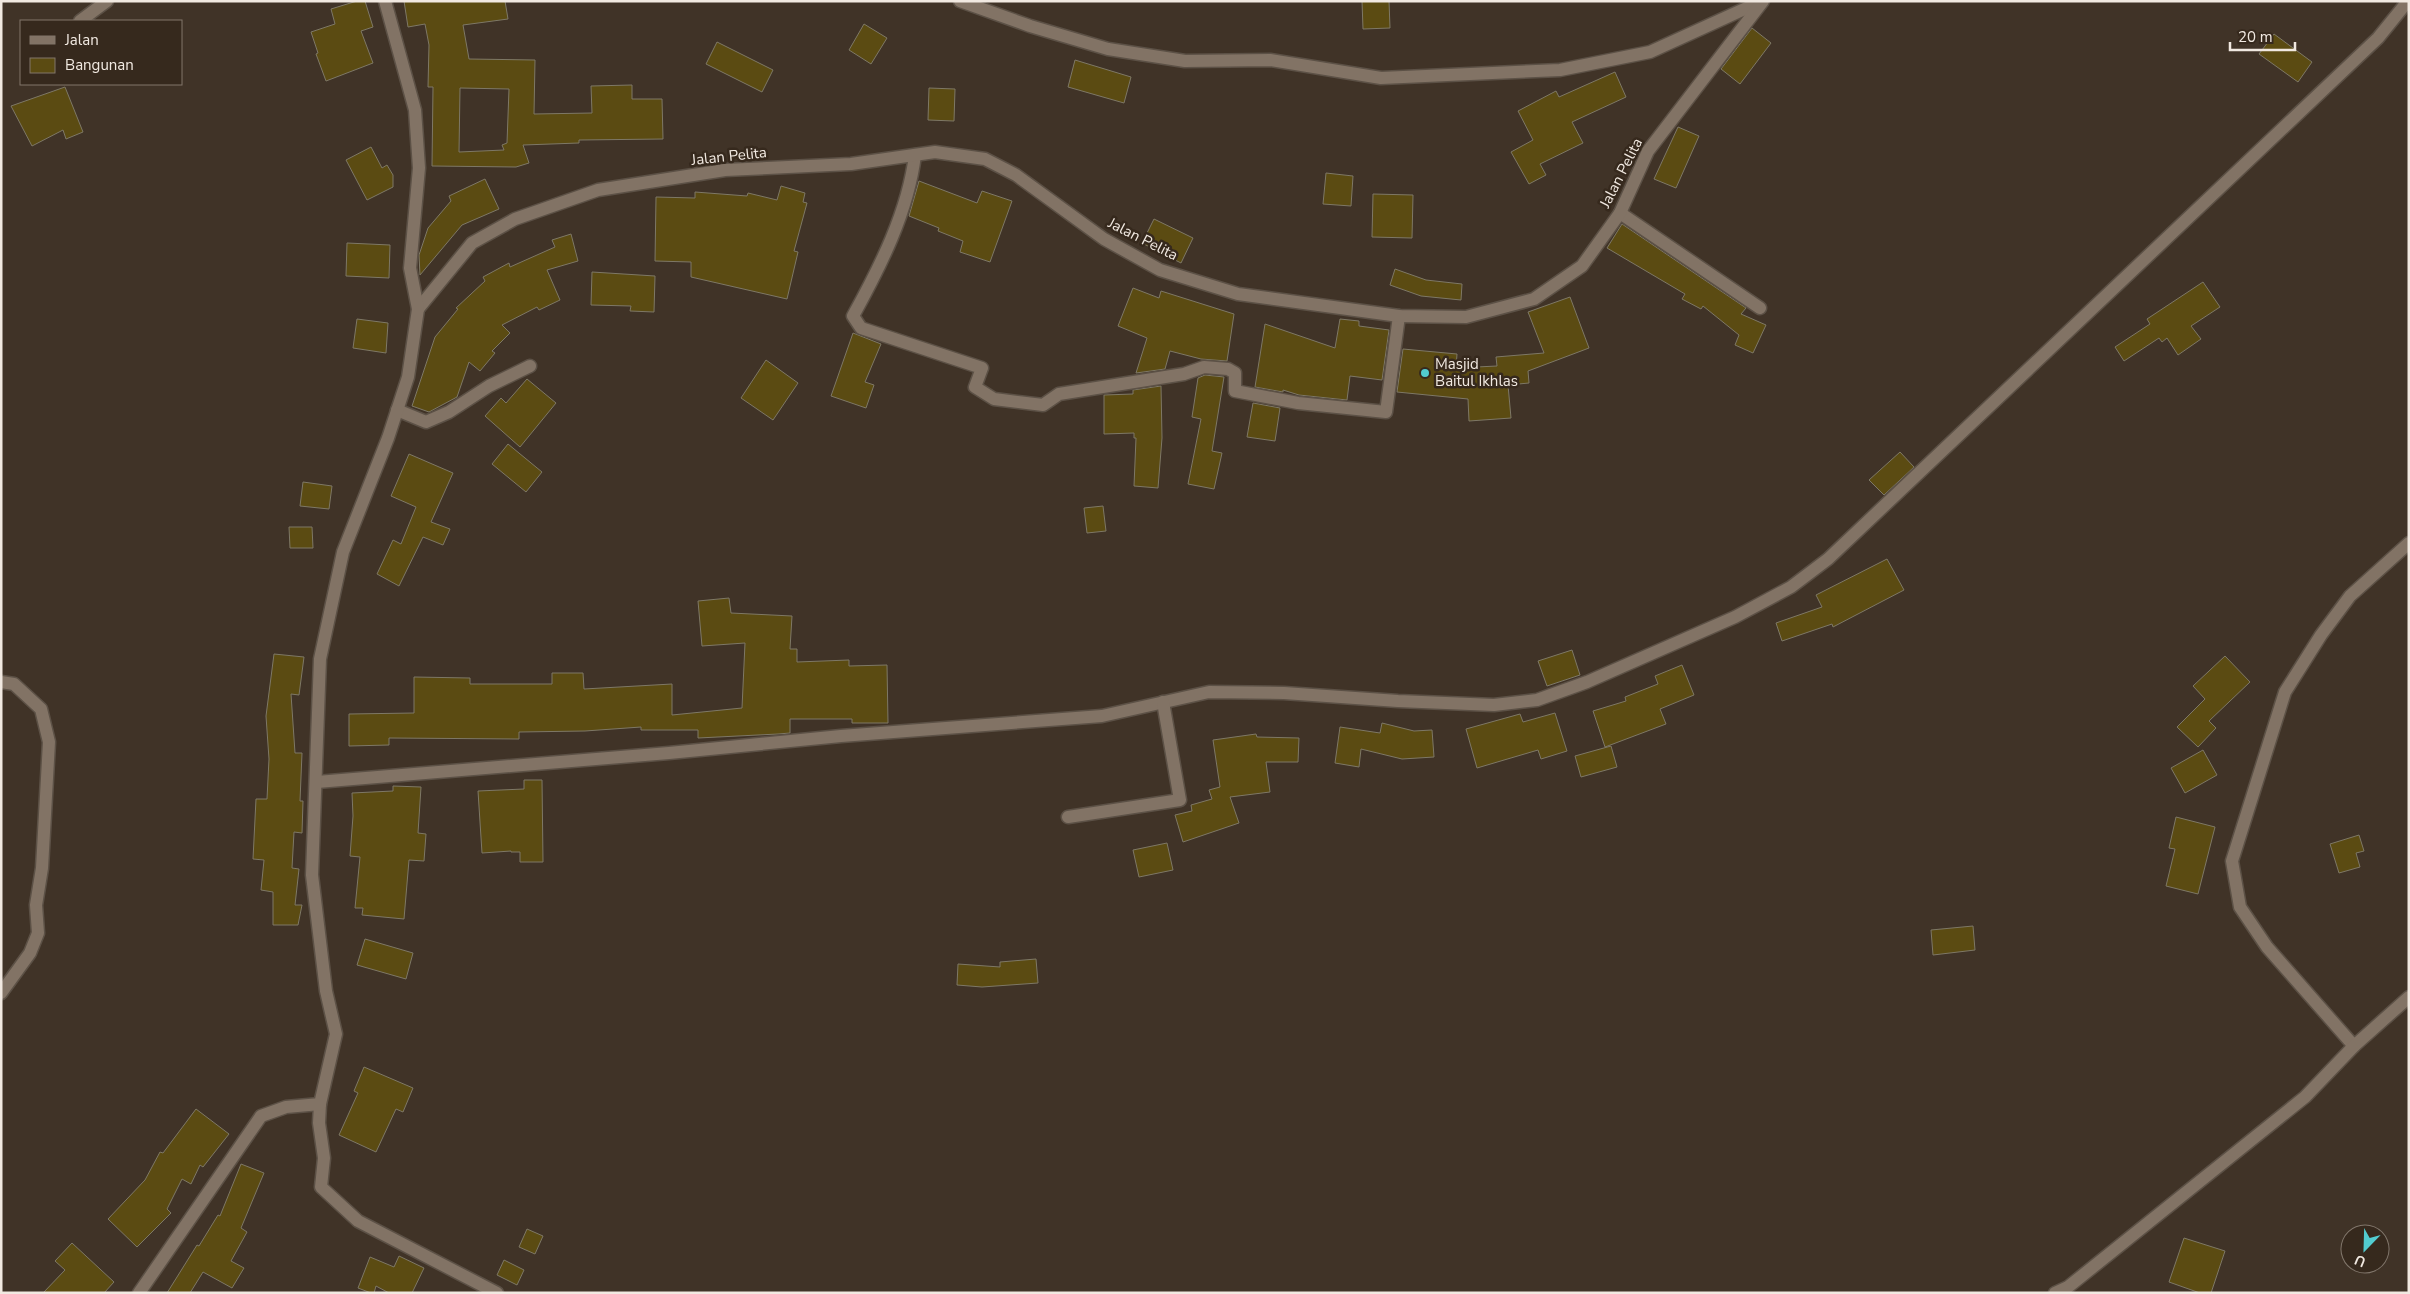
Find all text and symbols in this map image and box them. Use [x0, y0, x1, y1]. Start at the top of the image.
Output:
legend [20, 20, 182, 85]
scale bar [2230, 20, 2295, 52]
text: 20 m [2238, 27, 2273, 47]
text: Jalan [64, 30, 99, 50]
text: Bangunan [65, 55, 134, 75]
street label: Jalan Pelita [1594, 135, 1647, 212]
street label: Jalan Pelita [689, 142, 768, 170]
street label: Jalan Pelita [1104, 212, 1181, 265]
place label: Masjid Baitul Ikhlas [1435, 354, 1518, 391]
marker: Masjid Baitul Ikhlas [1419, 367, 1431, 379]
north arrow [2340, 1224, 2390, 1274]
text: U [2352, 1250, 2369, 1271]

